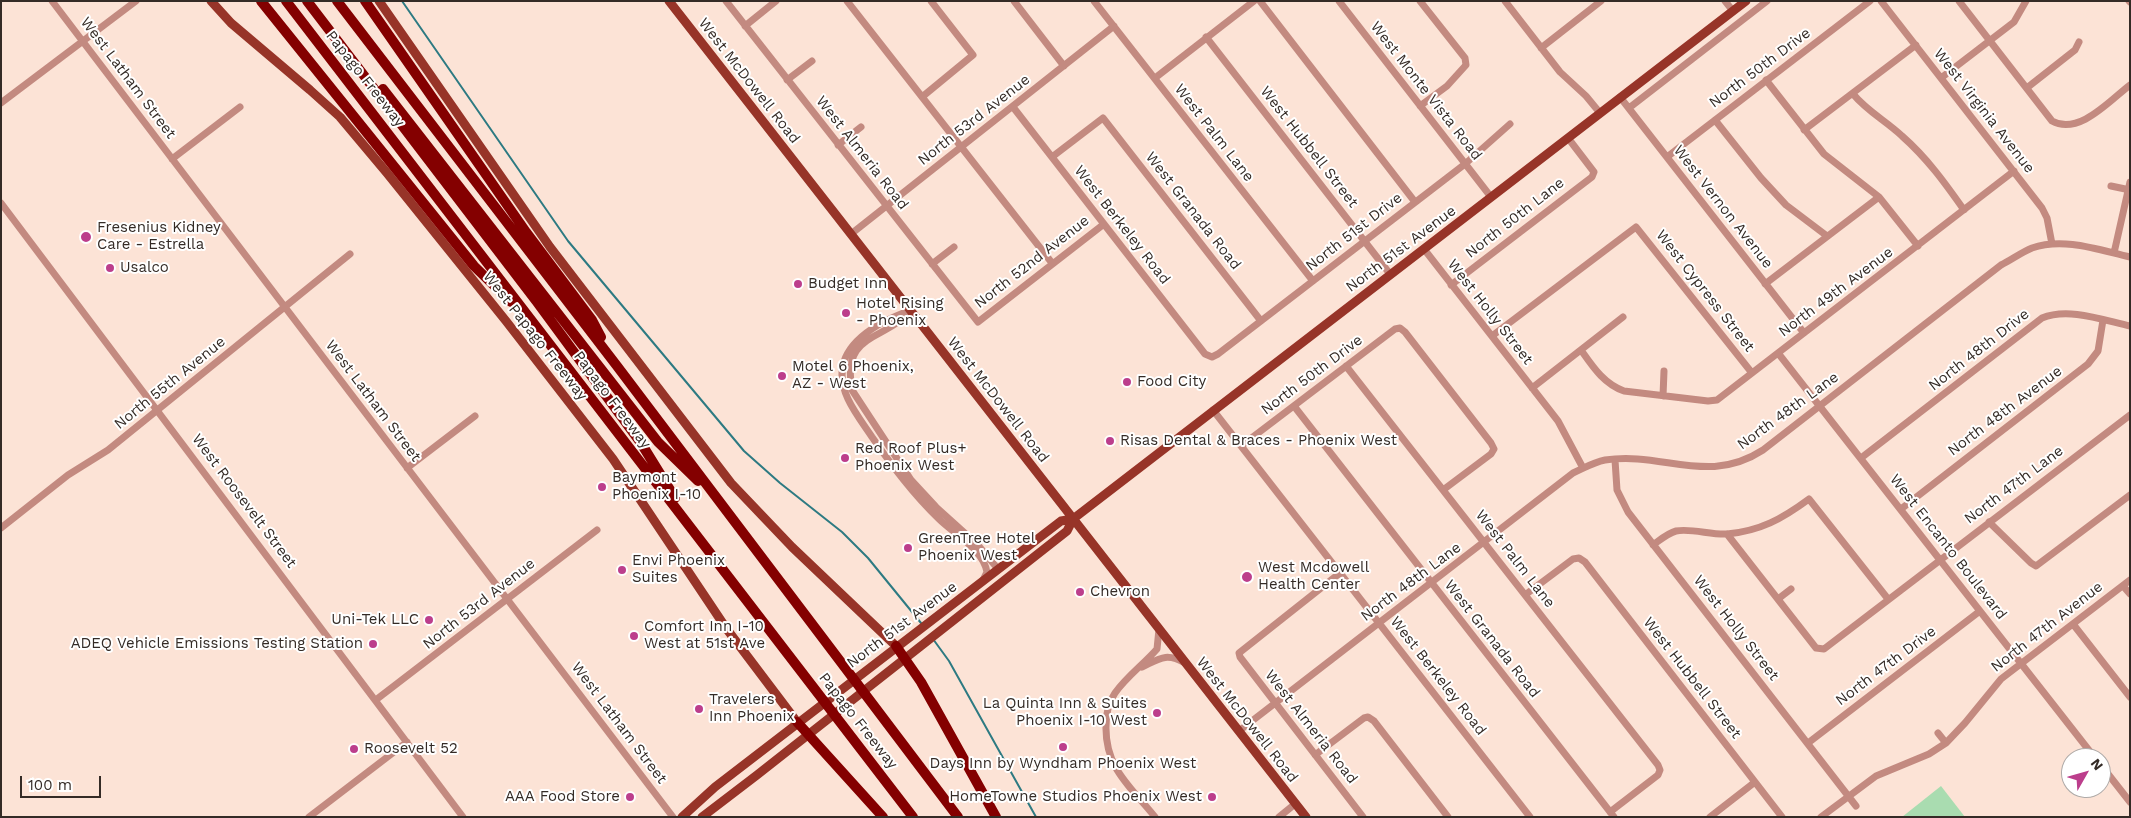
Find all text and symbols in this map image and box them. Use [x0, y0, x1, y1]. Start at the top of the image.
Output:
street label: West Latham Street [76, 14, 180, 142]
street label: West McDowell Road [694, 15, 804, 147]
street label: West Monte Vista Road [1366, 18, 1486, 164]
street label: North 50th Drive [1706, 24, 1814, 112]
street label: Papago Freeway [322, 27, 408, 131]
street label: West Virginia Avenue [1930, 45, 2038, 177]
street label: North 53rd Avenue [914, 71, 1034, 169]
street label: West Palm Lane [1170, 81, 1258, 185]
street label: West Hubbell Street [1256, 83, 1362, 211]
street label: West Almeria Road [812, 92, 912, 214]
street label: West Vernon Avenue [1669, 142, 1777, 272]
street label: West Granada Road [1141, 149, 1245, 273]
street label: West Berkeley Road [1070, 162, 1174, 288]
street label: North 50th Lane [1462, 174, 1568, 262]
street label: North 51st Drive [1302, 189, 1406, 275]
street label: North 51st Avenue [1342, 202, 1460, 296]
street label: North 52nd Avenue [971, 212, 1093, 312]
place label: Fresenius Kidney Care - Estrella [97, 219, 221, 254]
street label: West Cypress Street [1652, 226, 1758, 356]
marker: Fresenius Kidney Care - Estrella [79, 230, 93, 244]
street label: North 49th Avenue [1775, 243, 1897, 341]
street label: West Holly Street [1443, 256, 1537, 368]
place label: Usalco [120, 259, 169, 277]
marker: Usalco [104, 262, 116, 274]
street label: West Papago Freeway [479, 268, 591, 404]
place label: Budget Inn [808, 275, 887, 293]
marker: Budget Inn [792, 278, 804, 290]
place label: Hotel Rising - Phoenix [856, 295, 943, 330]
street label: North 48th Drive [1925, 305, 2033, 395]
marker: Hotel Rising - Phoenix [840, 307, 852, 319]
street label: North 50th Drive [1258, 331, 1366, 419]
street label: North 55th Avenue [111, 333, 229, 433]
street label: West McDowell Road [943, 334, 1053, 466]
street label: West Latham Street [321, 337, 425, 465]
street label: Papago Freeway [570, 348, 654, 452]
place label: Motel 6 Phoenix, AZ - West [792, 358, 914, 393]
street label: North 48th Avenue [1944, 362, 2066, 460]
street label: North 48th Lane [1734, 368, 1842, 454]
marker: Motel 6 Phoenix, AZ - West [776, 370, 788, 382]
place label: Food City [1137, 373, 1206, 391]
marker: Food City [1121, 376, 1133, 388]
street label: West Roosevelt Street [188, 430, 300, 572]
place label: Risas Dental & Braces - Phoenix West [1120, 432, 1397, 450]
marker: Risas Dental & Braces - Phoenix West [1104, 435, 1116, 447]
place label: Red Roof Plus+ Phoenix West [855, 440, 966, 475]
street label: North 47th Lane [1961, 442, 2067, 528]
marker: Red Roof Plus+ Phoenix West [839, 452, 851, 464]
place label: Baymont Phoenix I-10 [612, 469, 701, 504]
street label: West Encanto Boulevard [1886, 471, 2010, 623]
marker: Baymont Phoenix I-10 [596, 481, 608, 493]
street label: West Palm Lane [1471, 507, 1559, 611]
place label: GreenTree Hotel Phoenix West [918, 530, 1035, 565]
street label: North 48th Lane [1357, 538, 1465, 626]
marker: GreenTree Hotel Phoenix West [902, 542, 914, 554]
place label: Envi Phoenix Suites [632, 552, 725, 587]
street label: North 53rd Avenue [419, 555, 539, 653]
place label: West Mcdowell Health Center [1258, 559, 1369, 594]
marker: Envi Phoenix Suites [616, 564, 628, 576]
marker: West Mcdowell Health Center [1240, 570, 1254, 584]
street label: West Holly Street [1689, 572, 1783, 684]
street label: West Granada Road [1440, 577, 1544, 701]
street label: North 51st Avenue [843, 578, 961, 672]
street label: North 47th Avenue [1988, 578, 2106, 676]
place label: Chevron [1090, 583, 1150, 601]
marker: Chevron [1074, 586, 1086, 598]
place label: Uni-Tek LLC [331, 611, 419, 629]
street label: West Berkeley Road [1386, 613, 1490, 739]
marker: Uni-Tek LLC [423, 614, 435, 626]
street label: West Hubbell Street [1639, 614, 1745, 742]
place label: Comfort Inn I-10 West at 51st Ave [644, 618, 765, 653]
street label: North 47th Drive [1832, 622, 1940, 710]
marker: Comfort Inn I-10 West at 51st Ave [628, 630, 640, 642]
place label: ADEQ Vehicle Emissions Testing Station [71, 635, 363, 653]
marker: ADEQ Vehicle Emissions Testing Station [367, 638, 379, 650]
street label: West McDowell Road [1192, 654, 1302, 786]
street label: West Latham Street [567, 659, 671, 787]
street label: West Almeria Road [1261, 666, 1361, 788]
street label: Papago Freeway [815, 669, 901, 773]
place label: Travelers Inn Phoenix [709, 691, 794, 726]
place label: La Quinta Inn & Suites Phoenix I-10 West [983, 695, 1147, 730]
marker: Travelers Inn Phoenix [693, 703, 705, 715]
marker: La Quinta Inn & Suites Phoenix I-10 West [1151, 707, 1163, 719]
place label: Roosevelt 52 [364, 740, 458, 758]
marker: Days Inn by Wyndham Phoenix West [1057, 741, 1069, 753]
marker: Roosevelt 52 [348, 743, 360, 755]
north arrow [2061, 748, 2111, 798]
place label: Days Inn by Wyndham Phoenix West [930, 755, 1196, 773]
text: N [2088, 755, 2107, 773]
scale bar [22, 766, 104, 798]
text: 100 m [28, 776, 72, 794]
place label: AAA Food Store [505, 788, 620, 806]
place label: HomeTowne Studios Phoenix West [949, 788, 1202, 806]
marker: AAA Food Store [624, 791, 636, 803]
marker: HomeTowne Studios Phoenix West [1206, 791, 1218, 803]

